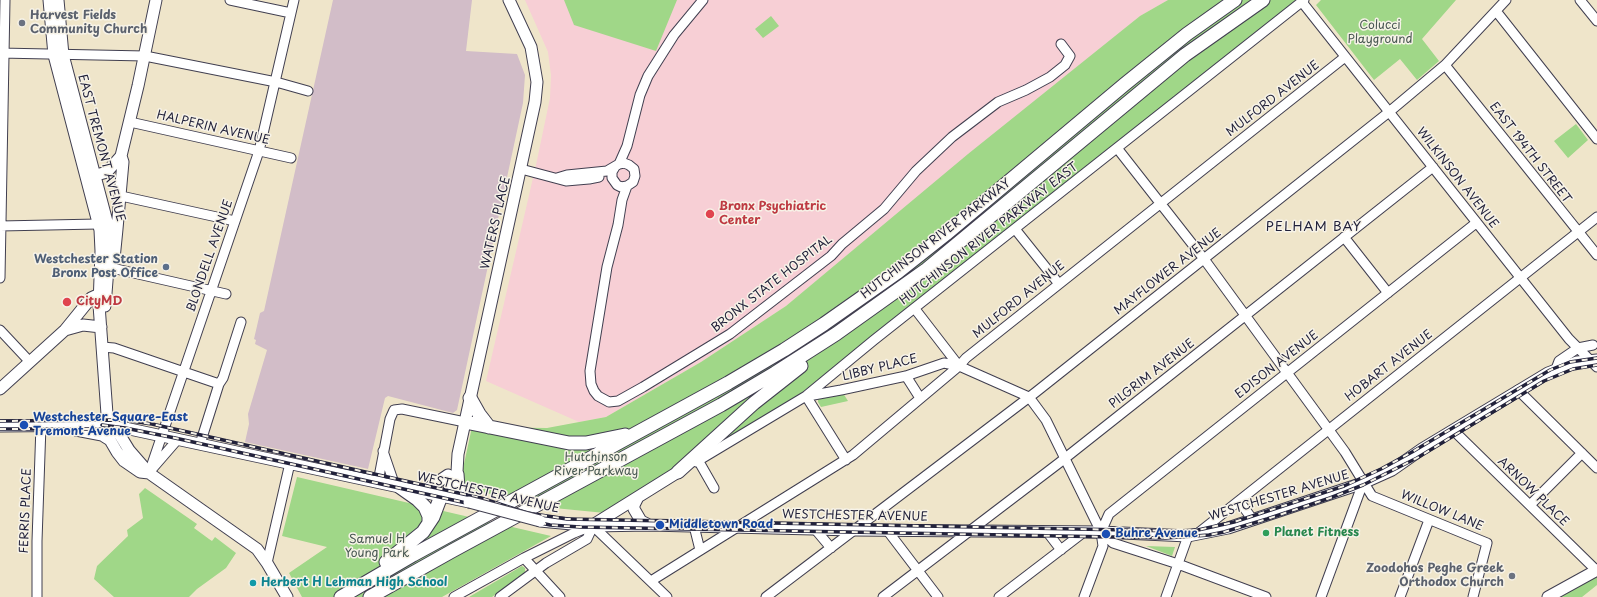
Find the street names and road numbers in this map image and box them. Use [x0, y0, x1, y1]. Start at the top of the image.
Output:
street label: MULFORD AVENUE [1224, 58, 1322, 140]
street label: EAST TREMONT AVENUE [74, 73, 128, 223]
street label: EAST 194TH STREET [1486, 100, 1574, 206]
street label: HALPERIN AVENUE [155, 108, 271, 148]
street label: WILKINSON AVENUE [1413, 125, 1501, 231]
street label: HUTCHINSON RIVER PARKWAY EAST [897, 160, 1081, 308]
street label: WATERS PLACE [478, 175, 514, 271]
street label: HUTCHINSON RIVER PARKWAY [858, 176, 1014, 302]
street label: BLONDELL AVENUE [184, 198, 236, 314]
street label: MAYFLOWER AVENUE [1112, 226, 1224, 318]
street label: BRONX STATE HOSPITAL [709, 232, 835, 336]
street label: MULFORD AVENUE [970, 258, 1068, 342]
street label: HOBART AVENUE [1342, 327, 1436, 405]
street label: EDISON AVENUE [1233, 328, 1321, 402]
street label: PILGRIM AVENUE [1107, 336, 1197, 412]
street label: LIBBY PLACE [841, 352, 919, 384]
street label: ARNOW PLACE [1495, 455, 1571, 529]
street label: FERRIS PLACE [17, 468, 35, 554]
street label: WESTCHESTER AVENUE [1207, 468, 1351, 524]
street label: WESTCHESTER AVENUE [415, 470, 561, 516]
street label: WILLOW LANE [1399, 488, 1485, 534]
street label: WESTCHESTER AVENUE [782, 508, 928, 524]

